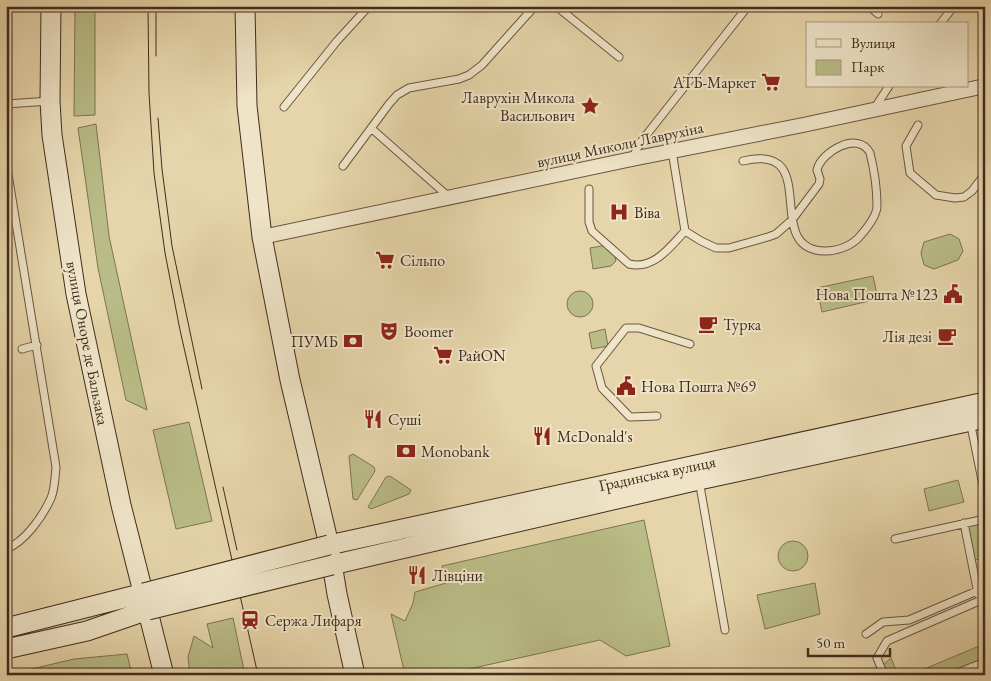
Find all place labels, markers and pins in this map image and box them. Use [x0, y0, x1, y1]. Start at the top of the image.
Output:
supermarket icon: АТБ-Маркет [760, 71, 782, 93]
place label: АТБ-Маркет [672, 72, 756, 93]
place label: Лаврухін Микола Васильович [461, 87, 576, 126]
place icon: Лаврухін Микола Васильович [579, 95, 601, 117]
hospital icon: Віва [608, 201, 630, 223]
place label: Віва [634, 202, 661, 223]
supermarket icon: Сільпо [374, 249, 396, 271]
place label: Сільпо [400, 250, 445, 271]
public building icon: Нова Пошта №123 [942, 283, 964, 305]
place label: Нова Пошта №123 [815, 284, 938, 305]
cafe icon: Турка [697, 313, 719, 335]
place label: Турка [723, 314, 762, 335]
theatre icon: Boomer [378, 320, 400, 342]
place label: Boomer [404, 321, 454, 342]
cafe icon: Лія дезі [936, 325, 958, 347]
place label: Лія дезі [883, 326, 932, 347]
bank icon: ПУМБ [342, 330, 364, 352]
place label: ПУМБ [291, 331, 338, 352]
supermarket icon: РайON [432, 344, 454, 366]
place label: РайON [458, 345, 506, 366]
public building icon: Нова Пошта №69 [615, 375, 637, 397]
place label: Нова Пошта №69 [641, 376, 756, 397]
restaurant icon: Суші [362, 408, 384, 430]
place label: Суші [388, 409, 421, 430]
restaurant icon: McDonald's [531, 425, 553, 447]
place label: McDonald's [557, 426, 633, 447]
bank icon: Monobank [395, 440, 417, 462]
place label: Monobank [421, 441, 490, 462]
restaurant icon: Лівціни [406, 564, 428, 586]
place label: Лівціни [432, 565, 484, 586]
station icon: Сержа Лифаря [239, 609, 261, 631]
place label: Сержа Лифаря [265, 610, 362, 631]

